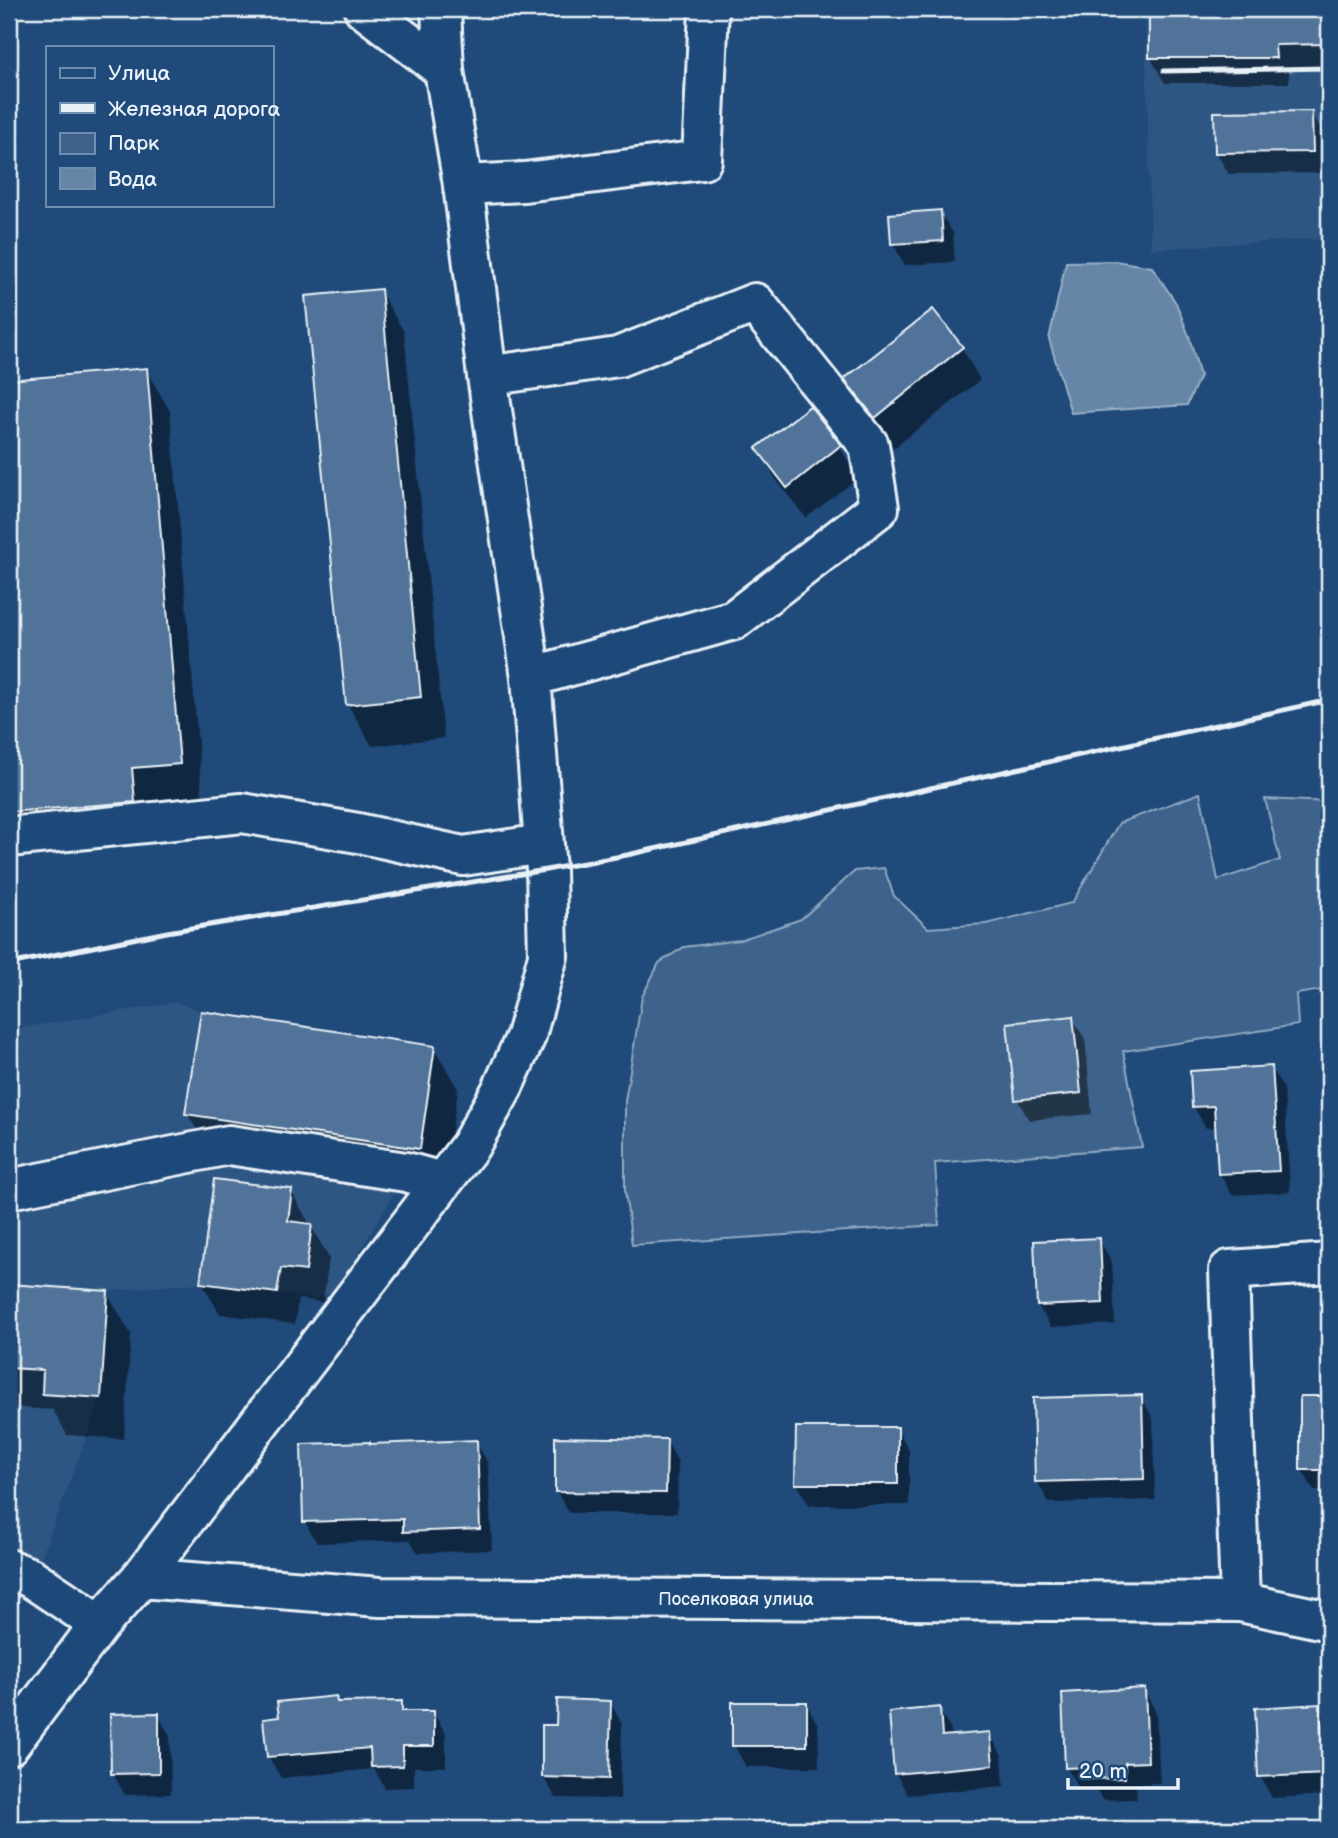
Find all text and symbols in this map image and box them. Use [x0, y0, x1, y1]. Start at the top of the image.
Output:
legend [46, 46, 273, 206]
text: Улица [108, 61, 171, 86]
text: Железная дорога [108, 97, 281, 122]
text: Парк [108, 131, 159, 156]
text: Вода [108, 167, 157, 192]
street label: Поселковая улица [658, 1589, 814, 1610]
scale bar [1068, 1747, 1179, 1791]
text: 20 m [1079, 1759, 1127, 1784]

